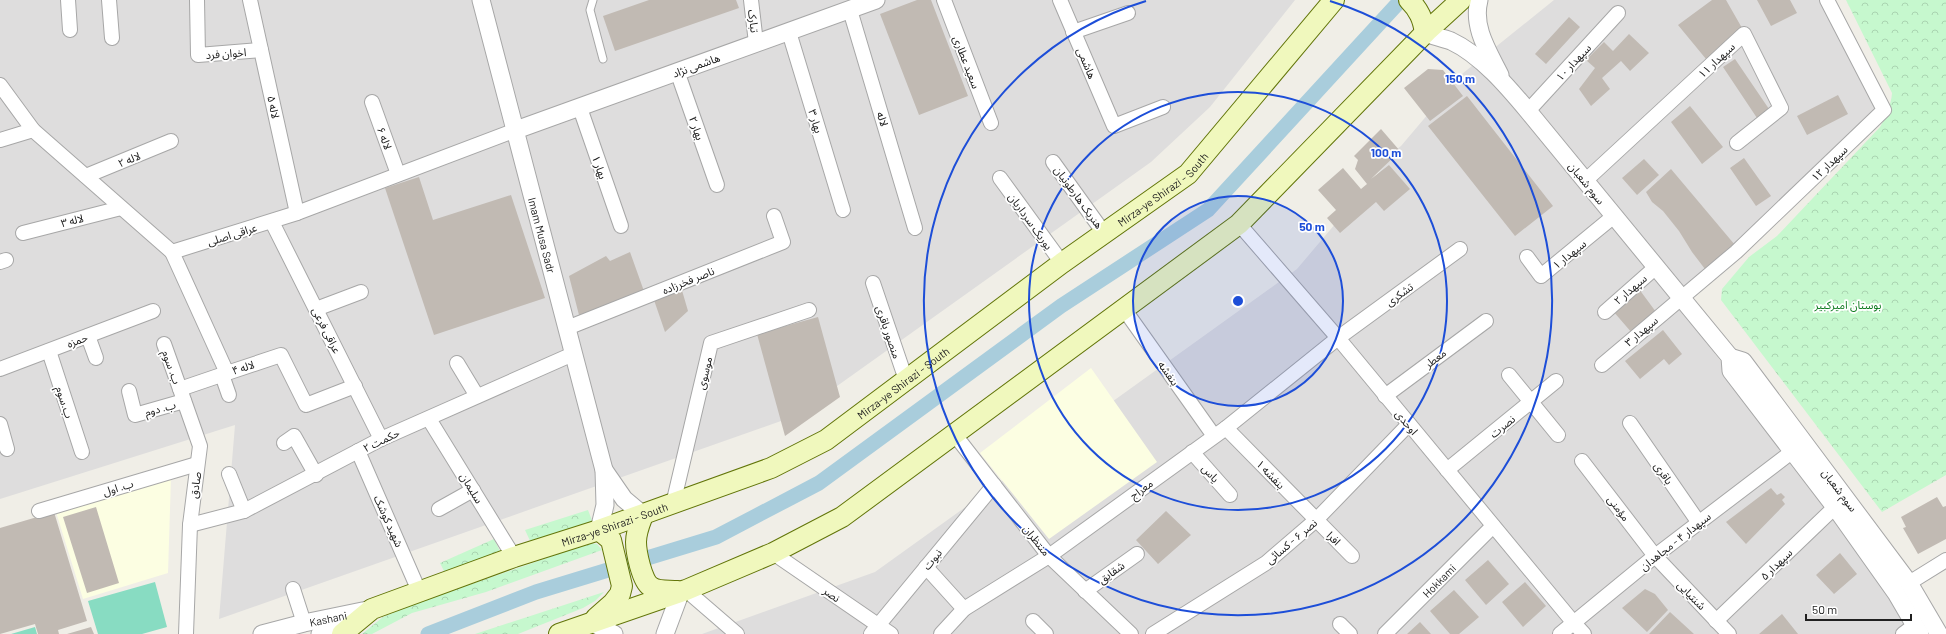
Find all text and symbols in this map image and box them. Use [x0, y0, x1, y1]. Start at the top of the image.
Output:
street label: تبارک [745, 9, 762, 34]
street label: سعید عطاری [950, 34, 983, 91]
street label: سپهدار ۱۱ [1695, 39, 1739, 82]
street label: سپهدار ۱۰ [1553, 41, 1595, 85]
street label: اخوان فرد [205, 45, 247, 62]
street label: هاشمی [1074, 45, 1099, 81]
street label: هاشمی نژاد [670, 50, 722, 81]
text: 150 m [1445, 71, 1475, 85]
street label: لاله ۵ [265, 94, 283, 120]
street label: بهار ۳ [805, 107, 826, 135]
street label: لاله [875, 110, 891, 128]
street label: بهار ۲ [686, 114, 707, 142]
street label: لاله ۶ [375, 125, 395, 151]
street label: سپهدار ۱۲ [1808, 142, 1852, 185]
text: 100 m [1371, 145, 1401, 159]
street label: لاله ۲ [116, 149, 142, 169]
street label: Mirza-ye Shirazi - South [1115, 149, 1210, 228]
street label: بهار ۱ [589, 153, 610, 181]
street label: سوم شعبان [1565, 159, 1608, 208]
street label: هنریک هارطونیان [1051, 163, 1106, 231]
street label: یوریک سرداریان [1005, 190, 1056, 252]
street label: Imam Musa Sadr [526, 196, 559, 274]
street label: لاله ۳ [59, 211, 85, 229]
text: 50 m [1299, 219, 1325, 233]
street label: عراقی اصلی [206, 220, 259, 249]
street label: سپهدار ۱ [1550, 236, 1590, 273]
street label: ناصر فخرزاده [660, 264, 716, 297]
street label: سپهدار ۲ [1611, 271, 1651, 308]
street label: تشکری [1383, 280, 1416, 309]
centre of rings [1231, 294, 1245, 308]
park label: بوستان امیرکبیر [1814, 298, 1882, 312]
street label: منصور باقری [873, 304, 904, 361]
street label: عراقی فرعی [309, 305, 344, 356]
street label: سپهدار ۳ [1622, 313, 1662, 350]
street label: حمزه [65, 330, 90, 351]
street label: Mirza-ye Shirazi - South [854, 344, 952, 421]
street label: معطر [1421, 346, 1449, 372]
street label: ب. سوم [158, 348, 184, 387]
street label: موسوی [694, 355, 715, 391]
street label: لاله ۴ [230, 357, 256, 377]
street label: بنفشه [1155, 358, 1182, 388]
street label: ب.سوم [52, 384, 76, 420]
street label: ب. دوم [143, 398, 178, 420]
street label: اوحدی [1392, 407, 1421, 438]
street label: نصرت [1487, 412, 1518, 441]
street label: حکمت ۲ [361, 425, 402, 454]
street label: بنفشه ۱ [1253, 457, 1288, 492]
street label: باقری [1651, 460, 1676, 487]
street label: یاس [1199, 461, 1222, 485]
street label: سوم شعبان [1818, 466, 1861, 515]
street label: سلیمان [457, 470, 486, 506]
street label: صادق [187, 471, 203, 499]
street label: ب. اول [101, 476, 135, 499]
street label: معراج [1127, 476, 1156, 503]
street label: شهید کوشک [371, 493, 406, 550]
street label: مؤمنی [1604, 493, 1633, 524]
street label: Mirza-ye Shirazi - South [559, 499, 669, 548]
street label: سپهدار ۴ - مجاهدان [1637, 509, 1715, 574]
street label: نصر ۶ - کسائی [1263, 516, 1320, 567]
street label: منتظران [1020, 522, 1053, 559]
street label: افرا [1324, 528, 1344, 548]
street label: سپهدار ۵ [1757, 545, 1796, 584]
street label: نبوت [920, 546, 945, 573]
street label: شقایق [1095, 558, 1128, 587]
street label: Hokkami [1419, 561, 1458, 600]
street label: شنتیایی [1674, 578, 1709, 613]
street label: نصر [820, 583, 843, 605]
scale bar [1806, 596, 1911, 622]
text: 50 m [1812, 602, 1837, 616]
street label: Kashani [308, 608, 348, 628]

